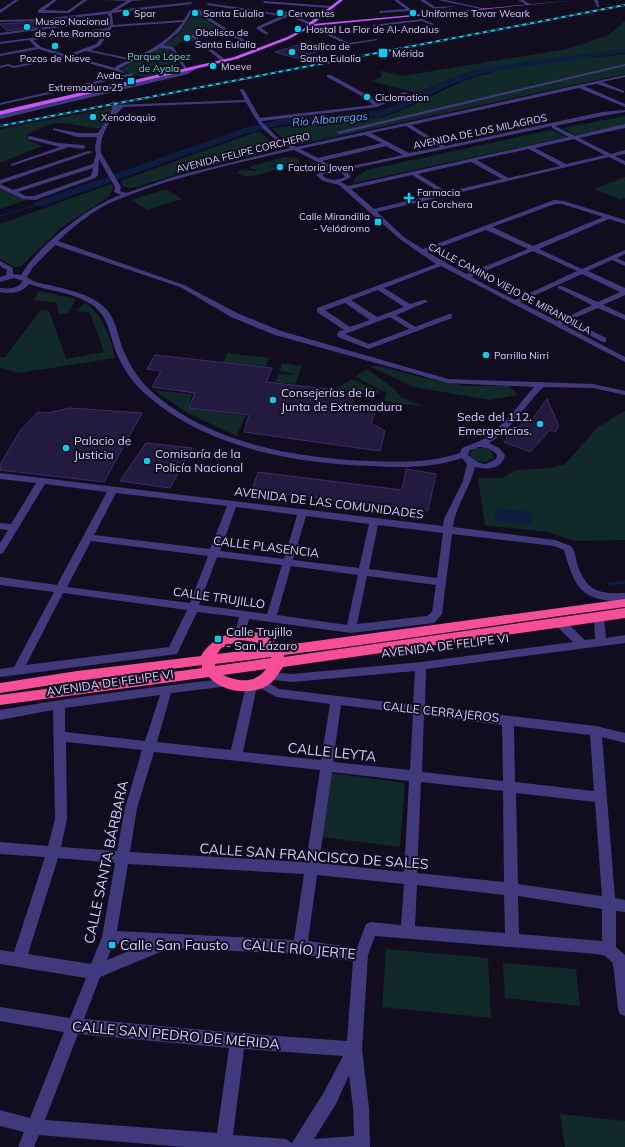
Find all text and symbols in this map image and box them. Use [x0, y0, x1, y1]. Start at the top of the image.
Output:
place label: Spar [134, 7, 156, 20]
place label: Santa Eulalia [203, 7, 264, 20]
place label: Cervantes [288, 7, 335, 20]
place label: Uniformes Tovar Weark [421, 7, 531, 20]
marker: Spar [121, 8, 131, 18]
marker: Santa Eulalia [190, 8, 200, 18]
marker: Cervantes [275, 8, 285, 18]
marker: Uniformes Tovar Weark [408, 8, 418, 18]
place label: Museo Nacional de Arte Romano [35, 15, 111, 40]
marker: Museo Nacional de Arte Romano [22, 22, 32, 32]
place label: Hostal La Flor de Al-Andalus [306, 23, 439, 36]
marker: Hostal La Flor de Al-Andalus [293, 24, 303, 34]
place label: Obelisco de Santa Eulalia [195, 26, 256, 51]
marker: Obelisco de Santa Eulalia [182, 33, 192, 43]
place label: Basílica de Santa Eulalia [300, 40, 361, 65]
marker: Pozos de Nieve [50, 41, 60, 51]
marker: Basílica de Santa Eulalia [287, 47, 297, 57]
marker: Mérida [377, 47, 389, 59]
place label: Mérida [392, 47, 424, 60]
park label: Parque López de Ayala [127, 50, 191, 75]
place label: Pozos de Nieve [20, 52, 90, 65]
place label: Moeve [221, 60, 251, 73]
marker: Moeve [208, 61, 218, 71]
place label: Avda. Extremadura 25 [49, 69, 123, 94]
marker: Avda. Extremadura 25 [126, 76, 136, 86]
place label: Ciclomotion [375, 91, 429, 104]
marker: Ciclomotion [362, 92, 372, 102]
water label: Río Albarregas [292, 109, 369, 129]
place label: Xenodoquio [101, 111, 156, 124]
street label: AVENIDA DE LOS MILAGROS [412, 111, 548, 152]
marker: Xenodoquio [88, 112, 98, 122]
street label: AVENIDA FELIPE CORCHERO [175, 129, 312, 175]
place label: Factoria Joven [288, 161, 354, 174]
marker: Factoria Joven [275, 162, 285, 172]
place label: Farmacia La Corchera [417, 186, 473, 211]
marker: Farmacia La Corchera [404, 193, 414, 203]
place label: Calle Mirandilla - Velódromo [299, 210, 370, 235]
marker: Calle Mirandilla - Velódromo [373, 217, 383, 227]
street label: CALLE CAMINO VIEJO DE MIRANDILLA [426, 240, 594, 337]
place label: Parrilla Nirri [494, 349, 549, 362]
marker: Parrilla Nirri [481, 350, 491, 360]
place label: Consejerías de la Junta de Extremadura [281, 385, 402, 414]
marker: Consejerías de la Junta de Extremadura [268, 395, 278, 405]
place label: Sede del 112. Emergencias. [457, 409, 532, 438]
marker: Sede del 112. Emergencias. [535, 419, 545, 429]
place label: Palacio de Justicia [74, 433, 131, 462]
marker: Palacio de Justicia [61, 443, 71, 453]
place label: Comisaría de la Policía Nacional [155, 446, 243, 475]
marker: Comisaría de la Policía Nacional [142, 456, 152, 466]
street label: AVENIDA DE LAS COMUNIDADES [234, 483, 425, 522]
street label: CALLE PLASENCIA [212, 533, 320, 560]
street label: CALLE TRUJILLO [172, 584, 266, 611]
place label: Calle Trujillo - San Lázaro [226, 624, 297, 653]
street label: AVENIDA DE FELIPE VI [380, 630, 510, 661]
marker: Calle Trujillo - San Lázaro [213, 634, 223, 644]
street label: AVENIDA DE FELIPE VI [45, 666, 175, 699]
street label: CALLE CERRAJEROS [382, 698, 500, 725]
street label: CALLE LEYTA [287, 738, 378, 766]
street label: CALLE SANTA BÁRBARA [80, 778, 132, 945]
street label: CALLE SAN FRANCISCO DE SALES [199, 839, 429, 873]
street label: CALLE RÍO JERTE [242, 935, 356, 963]
place label: Calle San Fausto [120, 936, 228, 954]
marker: Calle San Fausto [107, 940, 117, 950]
street label: CALLE SAN PEDRO DE MÉRIDA [71, 1017, 281, 1053]

